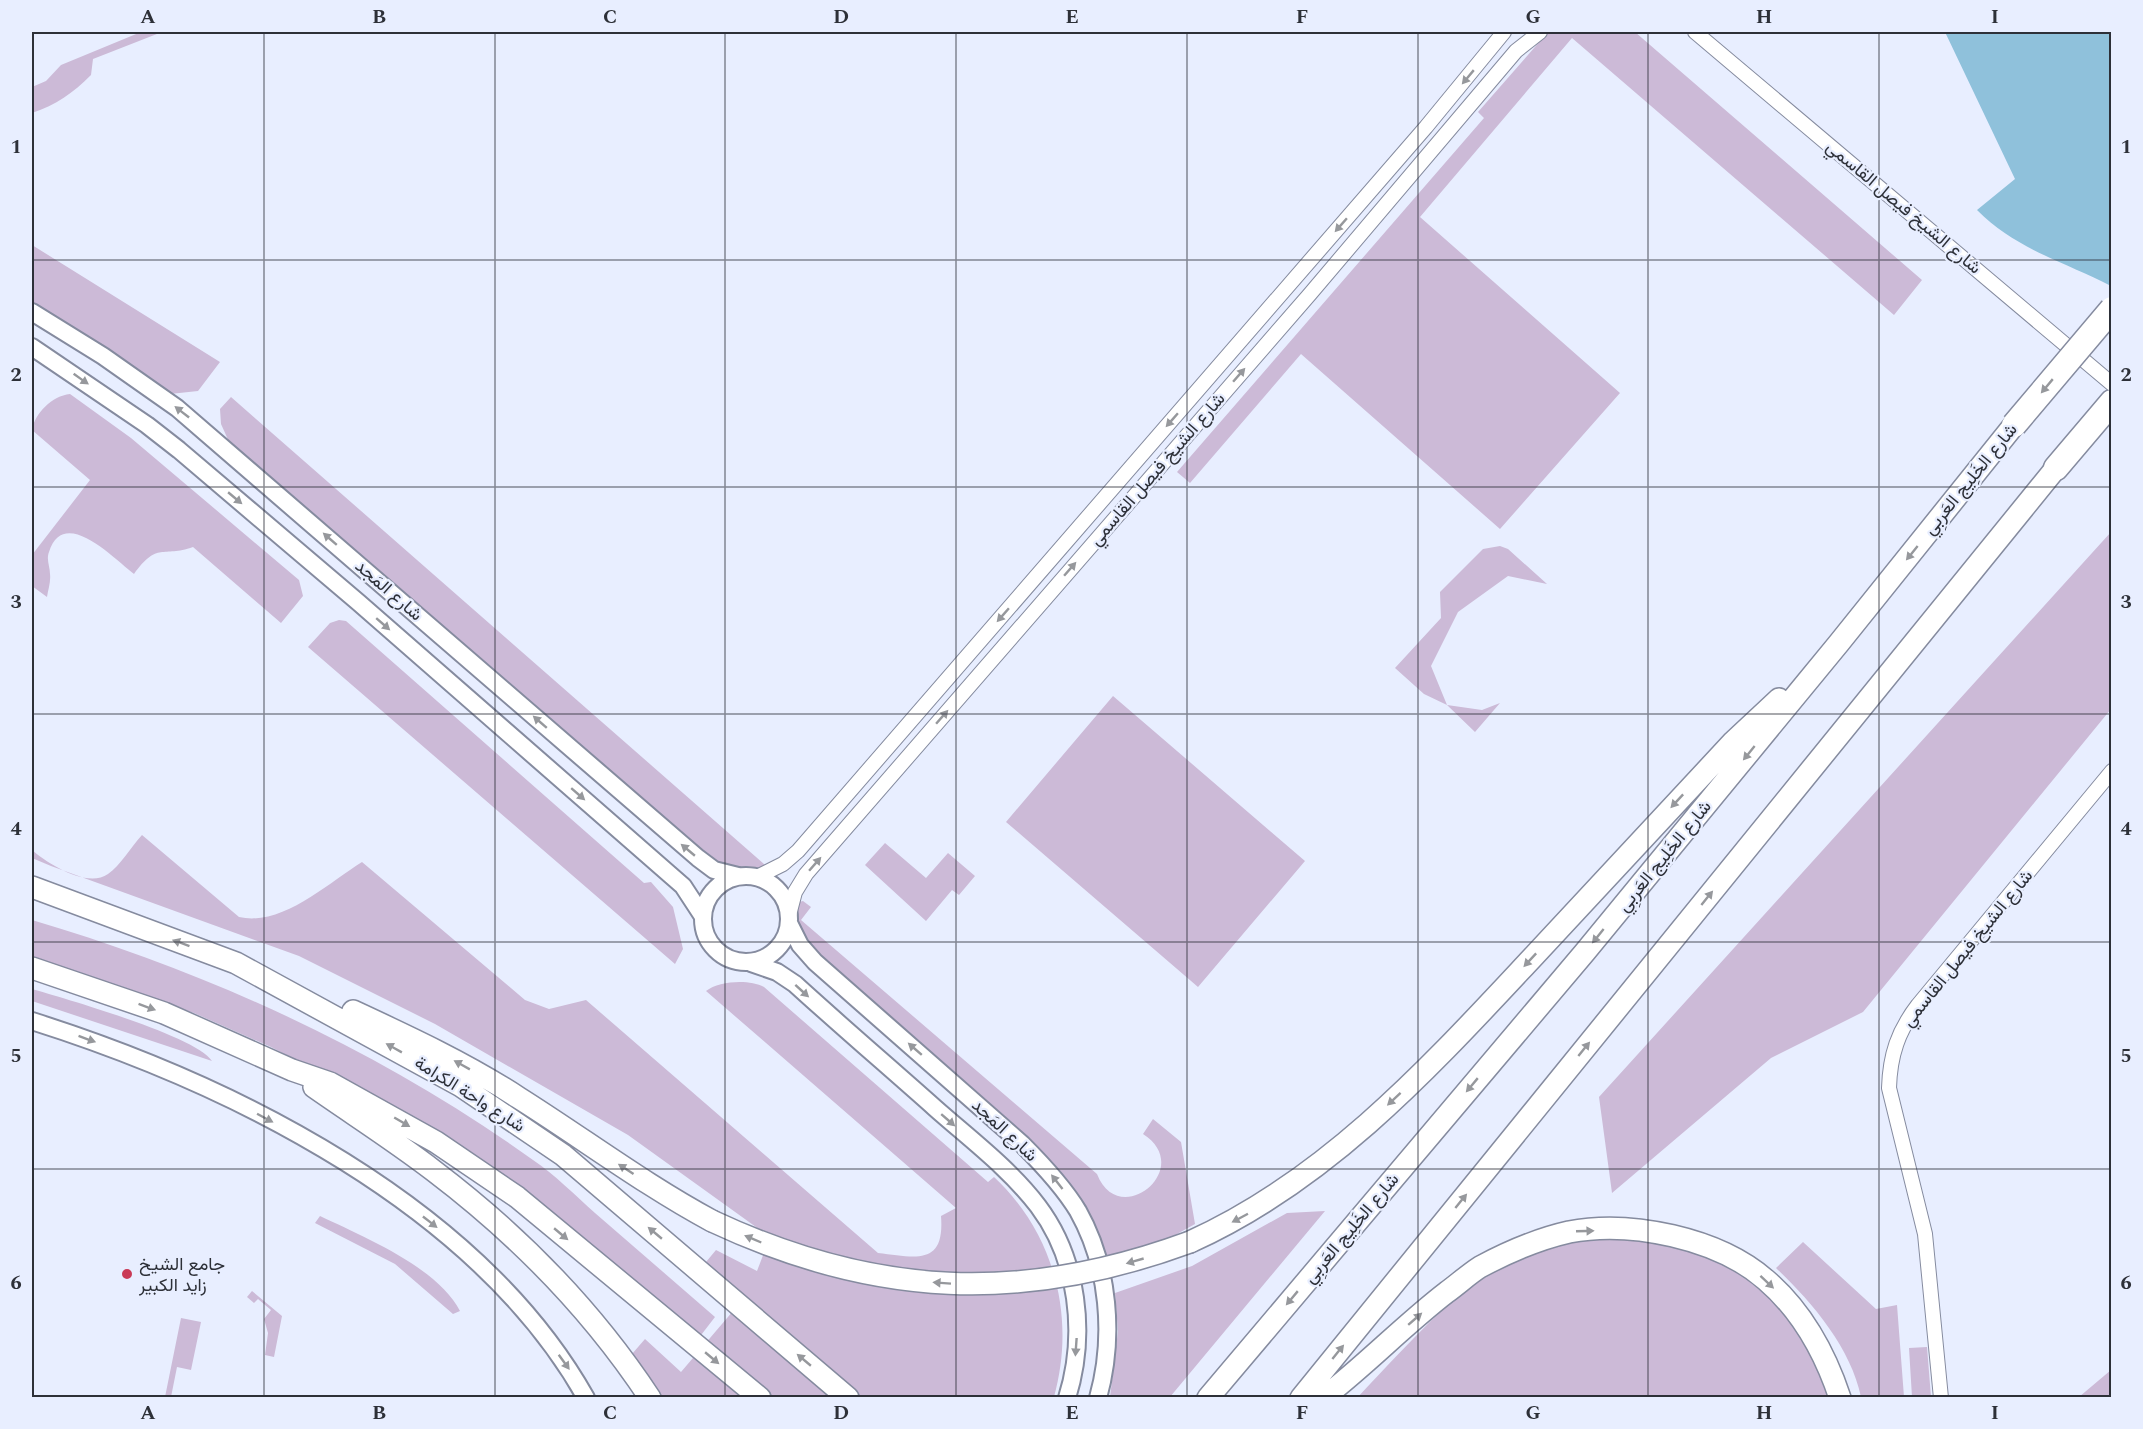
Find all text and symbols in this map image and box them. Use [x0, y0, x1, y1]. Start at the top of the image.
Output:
text: A [140, 2, 156, 32]
text: B [372, 2, 386, 32]
text: C [603, 2, 617, 32]
text: D [833, 2, 849, 32]
text: E [1065, 2, 1079, 32]
text: F [1296, 2, 1308, 32]
text: G [1525, 2, 1541, 32]
text: H [1756, 2, 1772, 32]
text: I [1991, 2, 1999, 32]
one-way arrow [1462, 69, 1475, 85]
text: 1 [10, 132, 22, 162]
text: 1 [2120, 132, 2132, 162]
street label: شارع الشيخ فيصل القاسمي [1819, 134, 1987, 281]
one-way arrow [1335, 217, 1348, 232]
text: 2 [10, 360, 22, 390]
text: 2 [2120, 360, 2132, 390]
one-way arrow [1233, 367, 1246, 383]
one-way arrow [72, 373, 88, 385]
one-way arrow [2041, 378, 2054, 393]
street label: شارع الشيخ فيصل القاسمي [1083, 387, 1233, 553]
one-way arrow [174, 405, 190, 418]
one-way arrow [1166, 412, 1179, 427]
street label: شارع الخَلِيج العَربِي [1917, 417, 2025, 542]
one-way arrow [227, 491, 243, 504]
one-way arrow [323, 533, 338, 546]
one-way arrow [1906, 545, 1918, 560]
street label: شارع المَجد [349, 553, 429, 628]
one-way arrow [1063, 562, 1076, 577]
text: 3 [10, 587, 22, 617]
text: 3 [2120, 587, 2132, 617]
one-way arrow [996, 607, 1009, 623]
one-way arrow [376, 617, 391, 631]
one-way arrow [935, 709, 949, 724]
one-way arrow [533, 716, 548, 729]
one-way arrow [1742, 745, 1755, 761]
one-way arrow [570, 787, 585, 800]
street label: شارع الخَلِيج العَربِي [1611, 794, 1719, 919]
one-way arrow [1670, 794, 1684, 809]
text: 4 [10, 814, 22, 844]
text: 4 [2120, 814, 2132, 844]
one-way arrow [680, 844, 695, 857]
one-way arrow [808, 856, 821, 872]
street label: شارع الشيخ فيصل القاسمي [1895, 864, 2040, 1034]
one-way arrow [1700, 890, 1713, 906]
one-way arrow [1592, 928, 1605, 943]
one-way arrow [172, 938, 190, 947]
one-way arrow [1524, 952, 1538, 966]
one-way arrow [794, 984, 809, 997]
one-way arrow [138, 1002, 156, 1012]
one-way arrow [78, 1035, 96, 1045]
text: 5 [10, 1041, 22, 1071]
text: 5 [2120, 1041, 2132, 1071]
one-way arrow [907, 1042, 922, 1056]
one-way arrow [1577, 1042, 1589, 1057]
one-way arrow [385, 1043, 402, 1053]
street label: شارع واحة الكرامة [409, 1050, 530, 1139]
one-way arrow [453, 1060, 470, 1070]
one-way arrow [1466, 1077, 1479, 1092]
one-way arrow [1387, 1091, 1401, 1105]
street label: شارع المَجد [965, 1092, 1044, 1168]
one-way arrow [257, 1113, 274, 1123]
one-way arrow [940, 1113, 955, 1126]
one-way arrow [394, 1117, 411, 1127]
one-way arrow [618, 1164, 634, 1175]
street label: شارع الخَلِيج العَربِي [1297, 1167, 1407, 1290]
one-way arrow [1051, 1175, 1063, 1190]
one-way arrow [1454, 1193, 1467, 1209]
one-way arrow [1231, 1213, 1248, 1223]
one-way arrow [422, 1216, 437, 1228]
one-way arrow [553, 1227, 569, 1240]
one-way arrow [647, 1227, 663, 1240]
one-way arrow [1576, 1227, 1595, 1236]
one-way arrow [745, 1235, 762, 1244]
place label: جامع الشيخ زايد الكبير [138, 1251, 225, 1299]
one-way arrow [1126, 1257, 1144, 1266]
marker: جامع الشيخ زايد الكبير [120, 1267, 134, 1281]
text: 6 [10, 1268, 22, 1298]
text: 6 [2120, 1268, 2132, 1298]
one-way arrow [1760, 1275, 1775, 1289]
one-way arrow [933, 1279, 952, 1288]
one-way arrow [1286, 1290, 1299, 1305]
one-way arrow [1407, 1312, 1423, 1325]
one-way arrow [1072, 1337, 1081, 1356]
one-way arrow [1331, 1344, 1344, 1360]
one-way arrow [704, 1351, 720, 1364]
one-way arrow [796, 1353, 812, 1366]
one-way arrow [558, 1354, 570, 1370]
text: A [140, 1398, 156, 1428]
text: B [372, 1398, 386, 1428]
text: C [603, 1398, 617, 1428]
text: D [833, 1398, 849, 1428]
text: E [1065, 1398, 1079, 1428]
text: F [1296, 1398, 1308, 1428]
text: G [1525, 1398, 1541, 1428]
text: H [1756, 1398, 1772, 1428]
text: I [1991, 1398, 1999, 1428]

